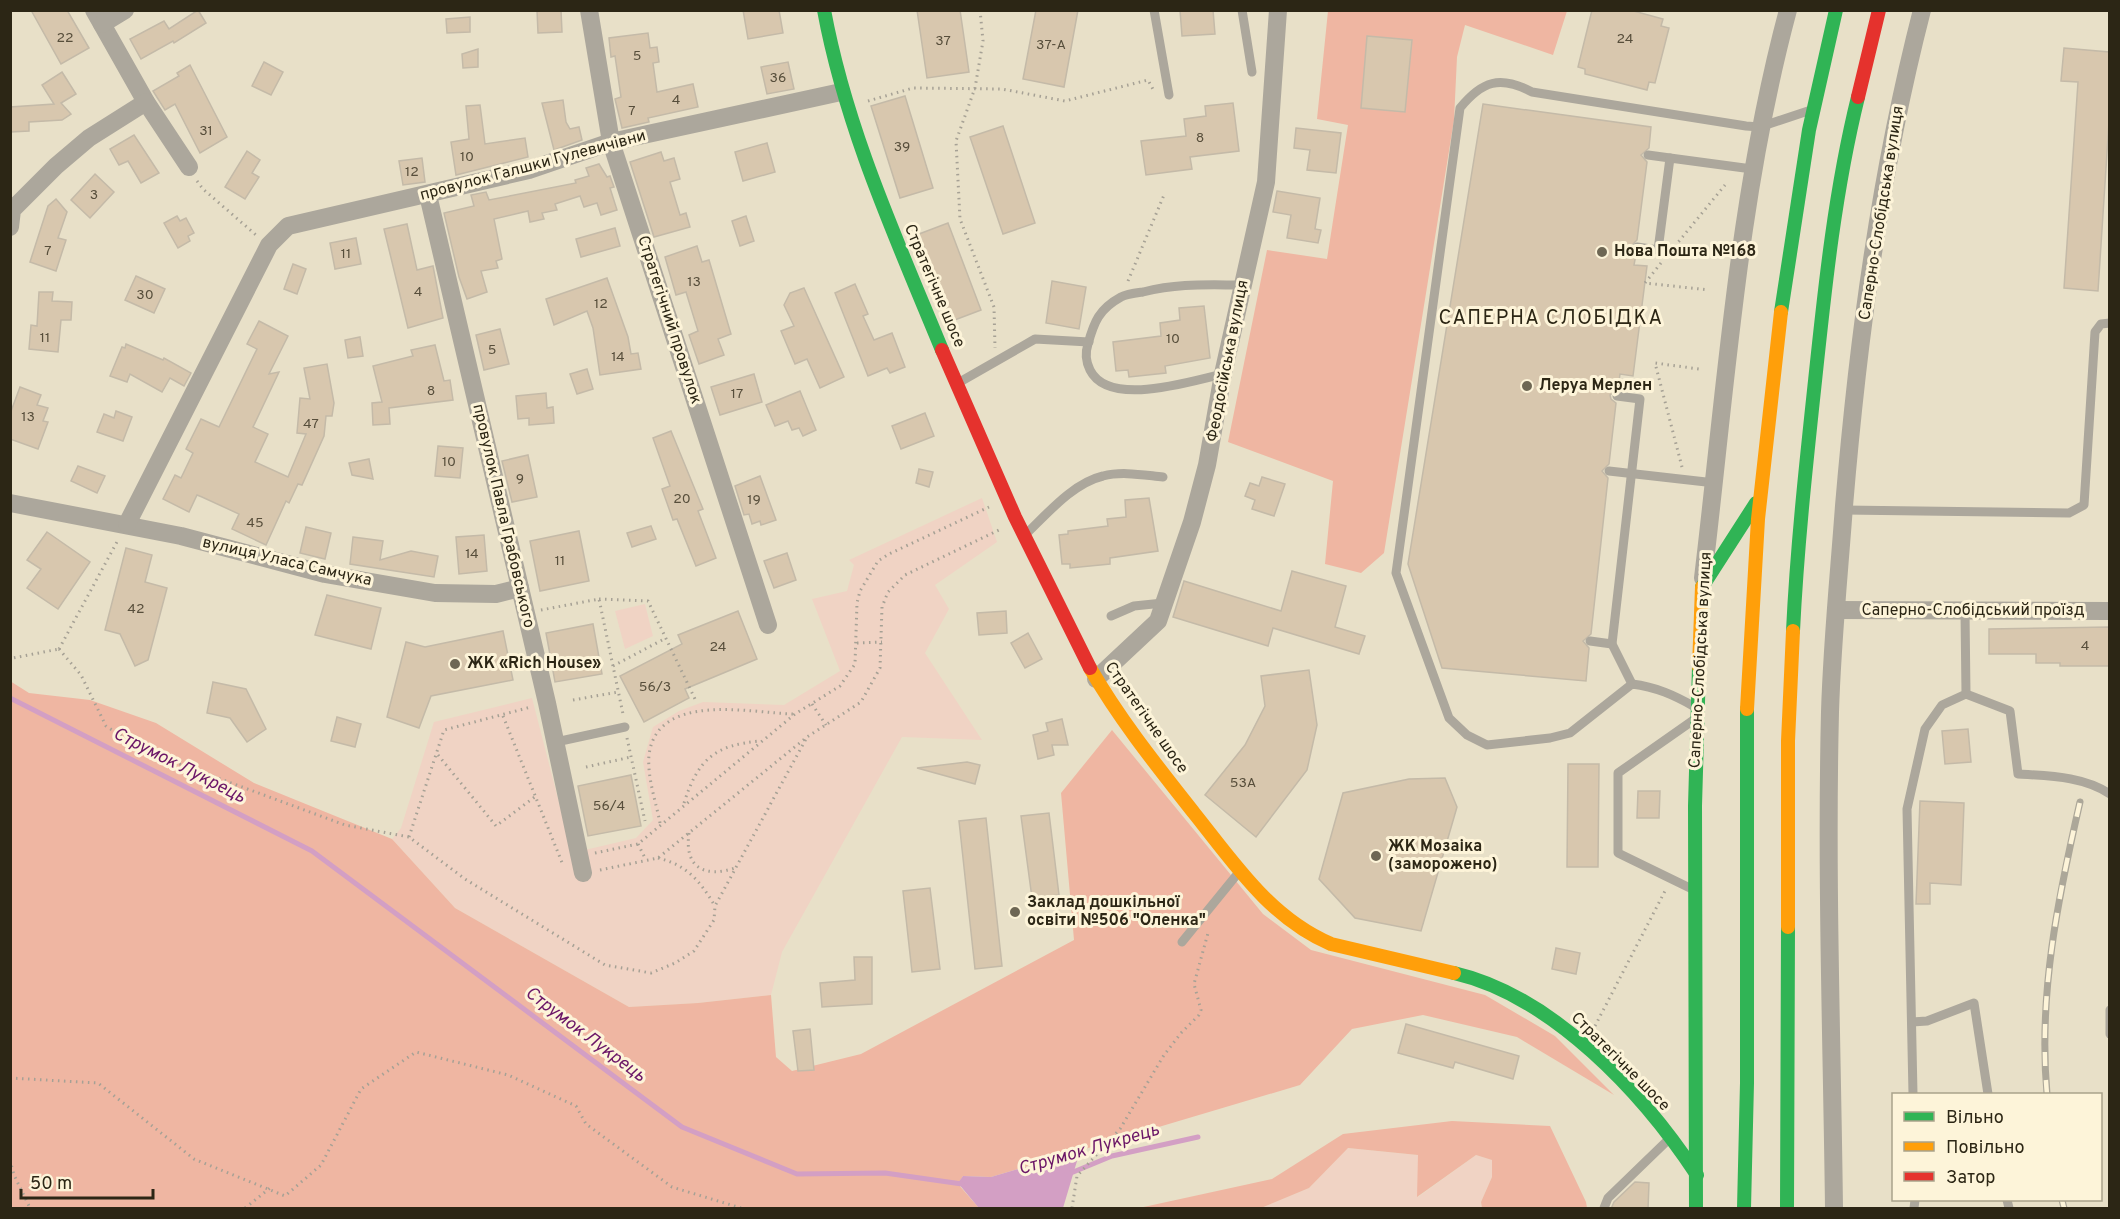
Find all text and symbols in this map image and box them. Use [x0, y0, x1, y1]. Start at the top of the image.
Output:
house number: 22 [56, 30, 74, 47]
house number: 24 [1616, 31, 1634, 48]
house number: 37 [935, 33, 951, 50]
house number: 37-А [1036, 37, 1066, 54]
house number: 5 [633, 48, 641, 65]
house number: 36 [770, 70, 786, 87]
house number: 4 [672, 92, 680, 109]
house number: 7 [628, 103, 636, 120]
street label: Саперно-Слобідська вулиця [1855, 104, 1909, 322]
house number: 31 [199, 123, 213, 140]
street label: провулок Галшки Гулевичівни [418, 126, 648, 206]
house number: 8 [1196, 130, 1204, 147]
house number: 39 [894, 139, 910, 156]
house number: 10 [460, 149, 474, 166]
house number: 12 [405, 164, 419, 181]
house number: 3 [90, 187, 98, 204]
street label: Стратегічне шосе [899, 221, 969, 351]
street label: Стратегічний провулок [632, 233, 706, 407]
place label: Нова Пошта №168 [1614, 242, 1756, 262]
house number: 7 [44, 243, 52, 260]
marker: Нова Пошта №168 [1595, 245, 1609, 259]
house number: 11 [341, 246, 351, 263]
house number: 13 [687, 274, 701, 291]
street label: Феодосійська вулиця [1202, 278, 1254, 444]
house number: 4 [414, 284, 422, 301]
house number: 30 [136, 287, 154, 304]
house number: 12 [594, 296, 608, 313]
district label: САПЕРНА СЛОБІДКА [1439, 306, 1663, 332]
house number: 11 [40, 330, 50, 347]
house number: 10 [1166, 331, 1180, 348]
house number: 5 [488, 342, 496, 359]
house number: 14 [611, 349, 625, 366]
place label: Леруа Мерлен [1539, 376, 1652, 396]
marker: Леруа Мерлен [1520, 379, 1534, 393]
house number: 8 [427, 383, 435, 400]
house number: 17 [731, 386, 743, 403]
street label: провулок Павла Грабовського [467, 402, 539, 630]
house number: 13 [21, 409, 35, 426]
house number: 47 [303, 416, 319, 433]
house number: 10 [442, 454, 456, 471]
house number: 9 [516, 471, 524, 488]
house number: 20 [673, 491, 691, 508]
house number: 19 [747, 492, 761, 509]
house number: 45 [246, 515, 264, 532]
street label: вулиця Уласа Самчука [200, 533, 374, 591]
house number: 14 [465, 546, 479, 563]
street label: Саперно-Слобідська вулиця [1685, 551, 1717, 769]
house number: 11 [555, 553, 565, 570]
house number: 42 [127, 601, 145, 618]
street label: Саперно-Слобідський проїзд [1861, 601, 2085, 621]
house number: 4 [2081, 638, 2089, 655]
house number: 24 [709, 639, 727, 656]
place label: ЖК «Rich House» [467, 654, 601, 674]
marker: ЖК «Rich House» [448, 657, 462, 671]
street label: Стратегічне шосе [1100, 658, 1192, 778]
house number: 56/3 [639, 679, 671, 696]
water label: Струмок Лукрець [109, 723, 249, 809]
house number: 53А [1230, 775, 1256, 792]
house number: 56/4 [593, 798, 625, 815]
place label: ЖК Мозаіка (заморожено) [1388, 837, 1498, 875]
marker: ЖК Мозаіка (заморожено) [1369, 849, 1383, 863]
place label: Заклад дошкільної освіти №506 "Оленка" [1027, 893, 1206, 931]
marker: Заклад дошкільної освіти №506 "Оленка" [1008, 905, 1022, 919]
water label: Струмок Лукрець [520, 982, 650, 1088]
street label: Стратегічне шосе [1566, 1008, 1674, 1116]
legend [1892, 1093, 2102, 1201]
text: Вільно [1946, 1107, 2004, 1130]
water label: Струмок Лукрець [1016, 1119, 1162, 1181]
text: Повільно [1946, 1137, 2025, 1160]
scale bar [21, 1162, 153, 1200]
text: Затор [1946, 1167, 1995, 1190]
text: 50 m [30, 1173, 72, 1196]

